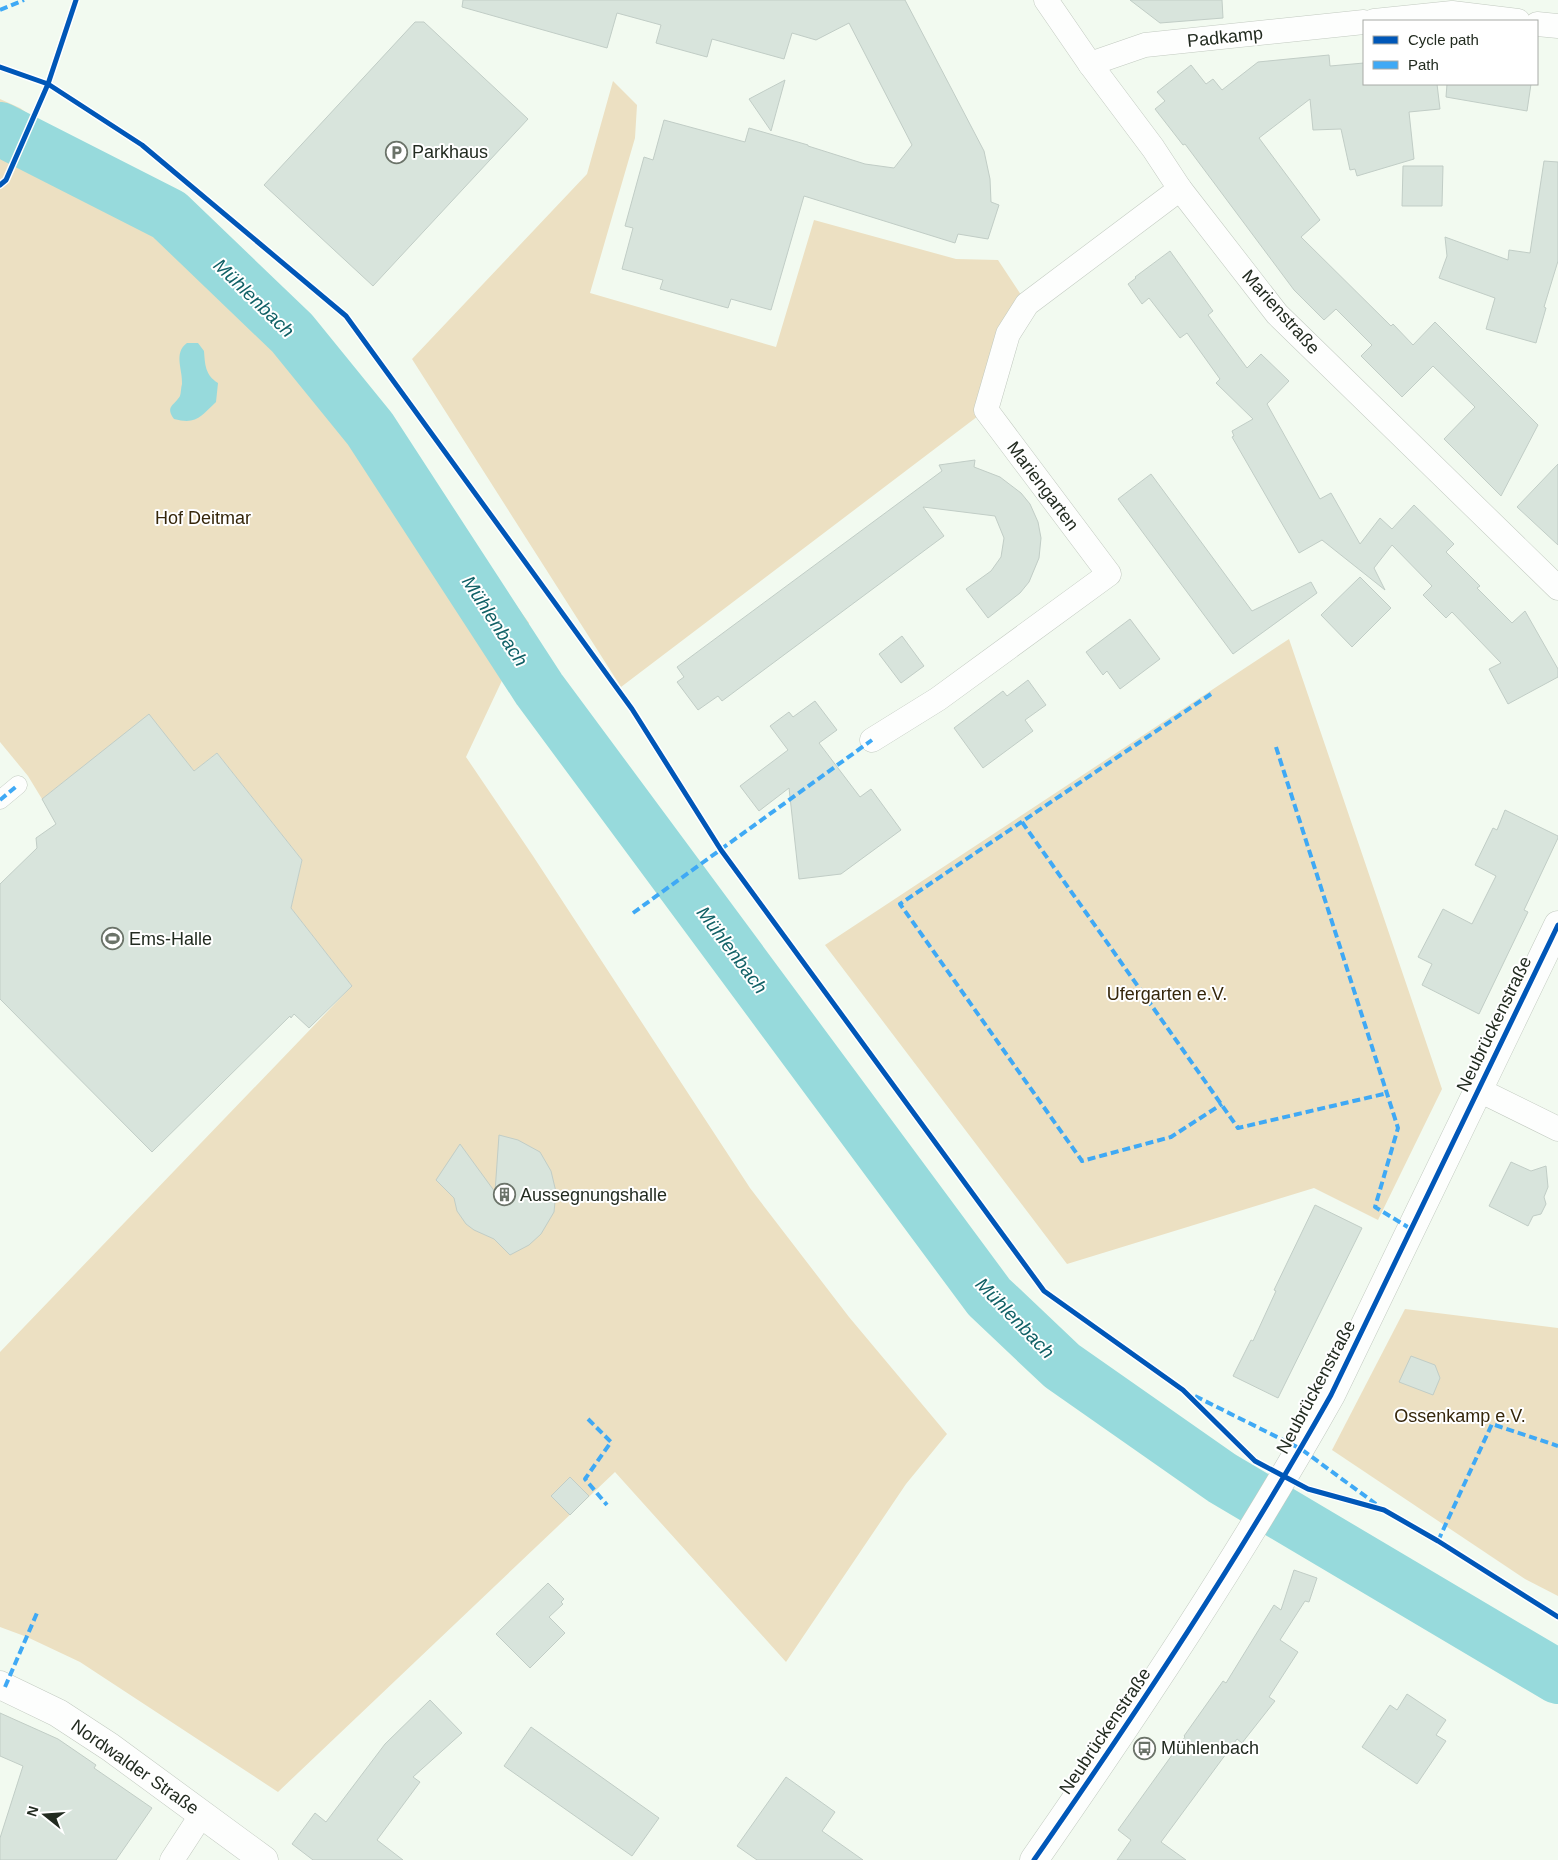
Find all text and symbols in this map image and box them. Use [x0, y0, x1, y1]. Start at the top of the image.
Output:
legend [1363, 20, 1538, 85]
street label: Padkamp [1186, 23, 1264, 51]
text: Cycle path [1408, 31, 1479, 48]
text: Path [1408, 56, 1439, 73]
parking icon: Parkhaus [384, 140, 408, 164]
place label: Parkhaus [412, 142, 488, 162]
water label: Mühlenbach [209, 254, 299, 342]
street label: Marienstraße [1238, 266, 1324, 358]
street label: Mariengarten [1003, 438, 1083, 534]
park label: Hof Deitmar [155, 508, 251, 528]
water label: Mühlenbach [458, 572, 532, 670]
water label: Mühlenbach [692, 902, 772, 998]
sports icon: Ems-Halle [101, 927, 125, 951]
place label: Ems-Halle [129, 929, 212, 949]
street label: Neubrückenstraße [1453, 953, 1535, 1095]
park label: Ufergarten e.V. [1107, 984, 1227, 1004]
building icon: Aussegnungshalle [492, 1183, 516, 1207]
place label: Aussegnungshalle [520, 1185, 667, 1205]
water label: Mühlenbach [971, 1273, 1059, 1363]
street label: Neubrückenstraße [1272, 1317, 1360, 1457]
park label: Ossenkamp e.V. [1394, 1406, 1526, 1426]
street label: Neubrückenstraße [1055, 1664, 1155, 1798]
street label: Nordwalder Straße [67, 1715, 203, 1819]
bus stop icon: Mühlenbach [1133, 1736, 1157, 1760]
place label: Mühlenbach [1161, 1738, 1259, 1758]
north arrow [20, 1790, 70, 1840]
text: N [23, 1804, 42, 1818]

